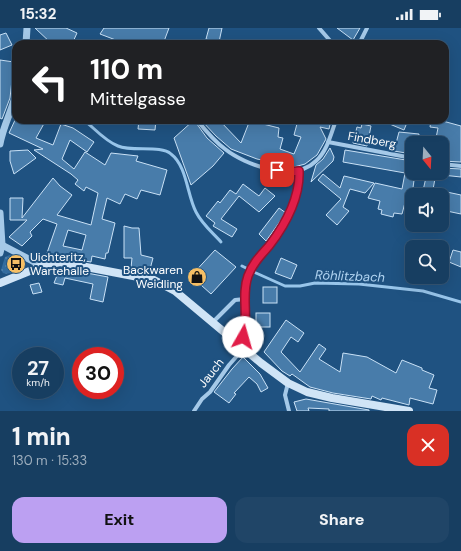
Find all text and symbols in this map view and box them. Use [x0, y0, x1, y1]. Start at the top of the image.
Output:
text: 15:32 [20, 4, 56, 24]
text: 110 m [90, 51, 163, 88]
icon: left [24, 56, 76, 108]
text: Mittelgasse [90, 87, 186, 111]
street label: Findberg [346, 128, 398, 152]
north arrow [405, 136, 449, 180]
map controls [405, 136, 449, 284]
pin [260, 153, 294, 187]
icon: arrive [266, 159, 288, 181]
button: sound [405, 188, 449, 232]
button: search [405, 240, 449, 284]
place label: Uichteritz, Wartehalle [30, 249, 89, 279]
bus stop icon: Uichteritz, Wartehalle [5, 253, 27, 275]
place label: Backwaren Weidling [123, 262, 183, 292]
shop icon: Backwaren Weidling [186, 266, 208, 288]
water label: Röhlitzbach [315, 266, 385, 286]
position arrow [222, 316, 264, 358]
speed limit sign: 30 [72, 347, 124, 399]
text: 27 [27, 355, 49, 381]
street label: Jauch [194, 355, 228, 391]
text: km/h [26, 376, 50, 389]
text: 1 min [12, 421, 71, 452]
button: close [407, 424, 449, 466]
text: 130 m · 15:33 [12, 452, 87, 469]
button: Exit [12, 497, 227, 543]
button: Share [235, 497, 449, 543]

